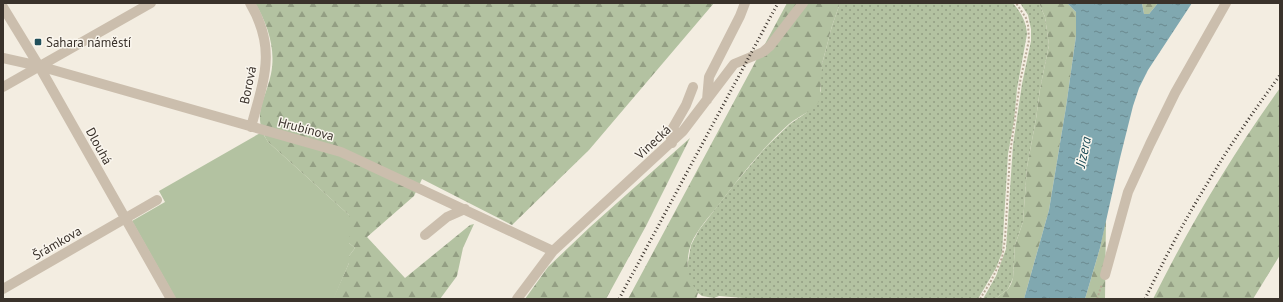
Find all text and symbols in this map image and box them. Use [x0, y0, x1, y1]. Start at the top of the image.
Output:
place label: Sahara náměstí [46, 34, 132, 51]
marker: Sahara náměstí [33, 37, 43, 47]
street label: Borová [236, 64, 260, 106]
street label: Hrubínova [276, 113, 336, 145]
street label: Vinecká [631, 121, 675, 164]
street label: Dlouhá [82, 124, 116, 168]
water label: Jizera [1071, 135, 1095, 170]
street label: Šrámkova [29, 222, 85, 264]

